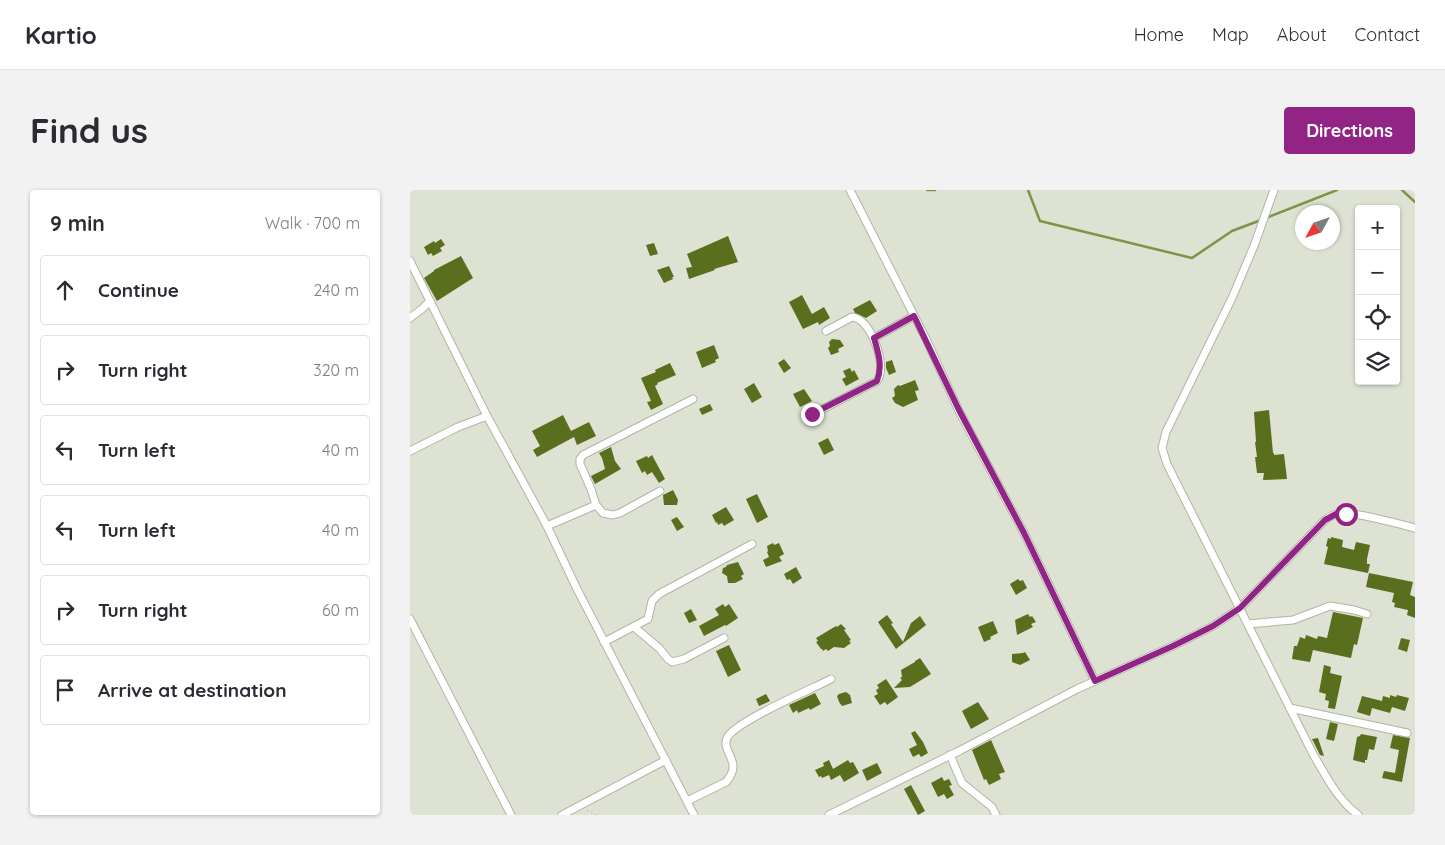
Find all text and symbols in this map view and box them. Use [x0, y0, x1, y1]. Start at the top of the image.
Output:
text: Kartio [25, 20, 97, 50]
text: Home [1134, 23, 1184, 46]
text: Map [1212, 23, 1249, 46]
text: About [1277, 23, 1327, 46]
text: Contact [1355, 23, 1420, 46]
button: Directions [1284, 107, 1415, 154]
text: Find us [30, 108, 148, 152]
north arrow [1295, 205, 1340, 250]
map controls [1355, 205, 1400, 385]
button: + [1355, 205, 1400, 250]
text: 9 min [50, 210, 105, 236]
text: Walk · 700 m [265, 213, 360, 233]
button: − [1355, 250, 1400, 295]
icon: ahead [51, 276, 79, 304]
text: Continue [98, 278, 179, 302]
text: 240 m [313, 280, 359, 300]
button: locate [1355, 295, 1400, 340]
button: layers [1355, 340, 1400, 385]
icon: right [51, 356, 79, 384]
text: Turn right [98, 358, 187, 382]
text: 320 m [313, 360, 359, 380]
route end [801, 403, 824, 426]
icon: left [51, 436, 79, 464]
text: Turn left [98, 438, 176, 462]
text: 40 m [322, 440, 359, 460]
route start [1335, 503, 1358, 526]
icon: left [51, 516, 79, 544]
text: Turn left [98, 518, 176, 542]
text: 40 m [322, 520, 359, 540]
icon: right [51, 596, 79, 624]
text: Turn right [98, 598, 187, 622]
text: 60 m [322, 600, 359, 620]
icon: arrive [51, 676, 79, 704]
text: Arrive at destination [98, 678, 287, 702]

